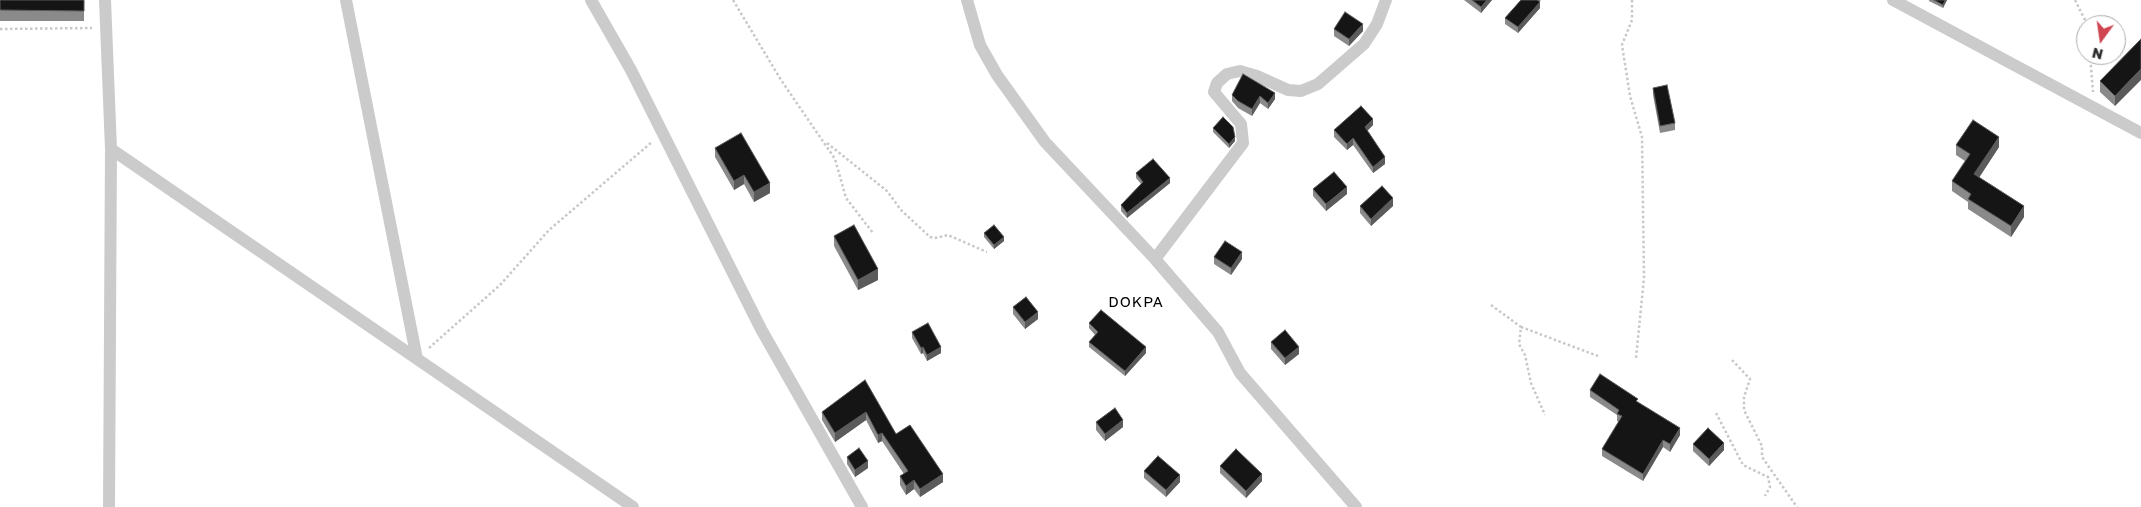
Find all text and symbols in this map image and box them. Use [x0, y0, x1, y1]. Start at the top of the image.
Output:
north arrow [2076, 15, 2126, 65]
text: N [2090, 45, 2105, 64]
district label: DOKPA [1108, 293, 1164, 311]

